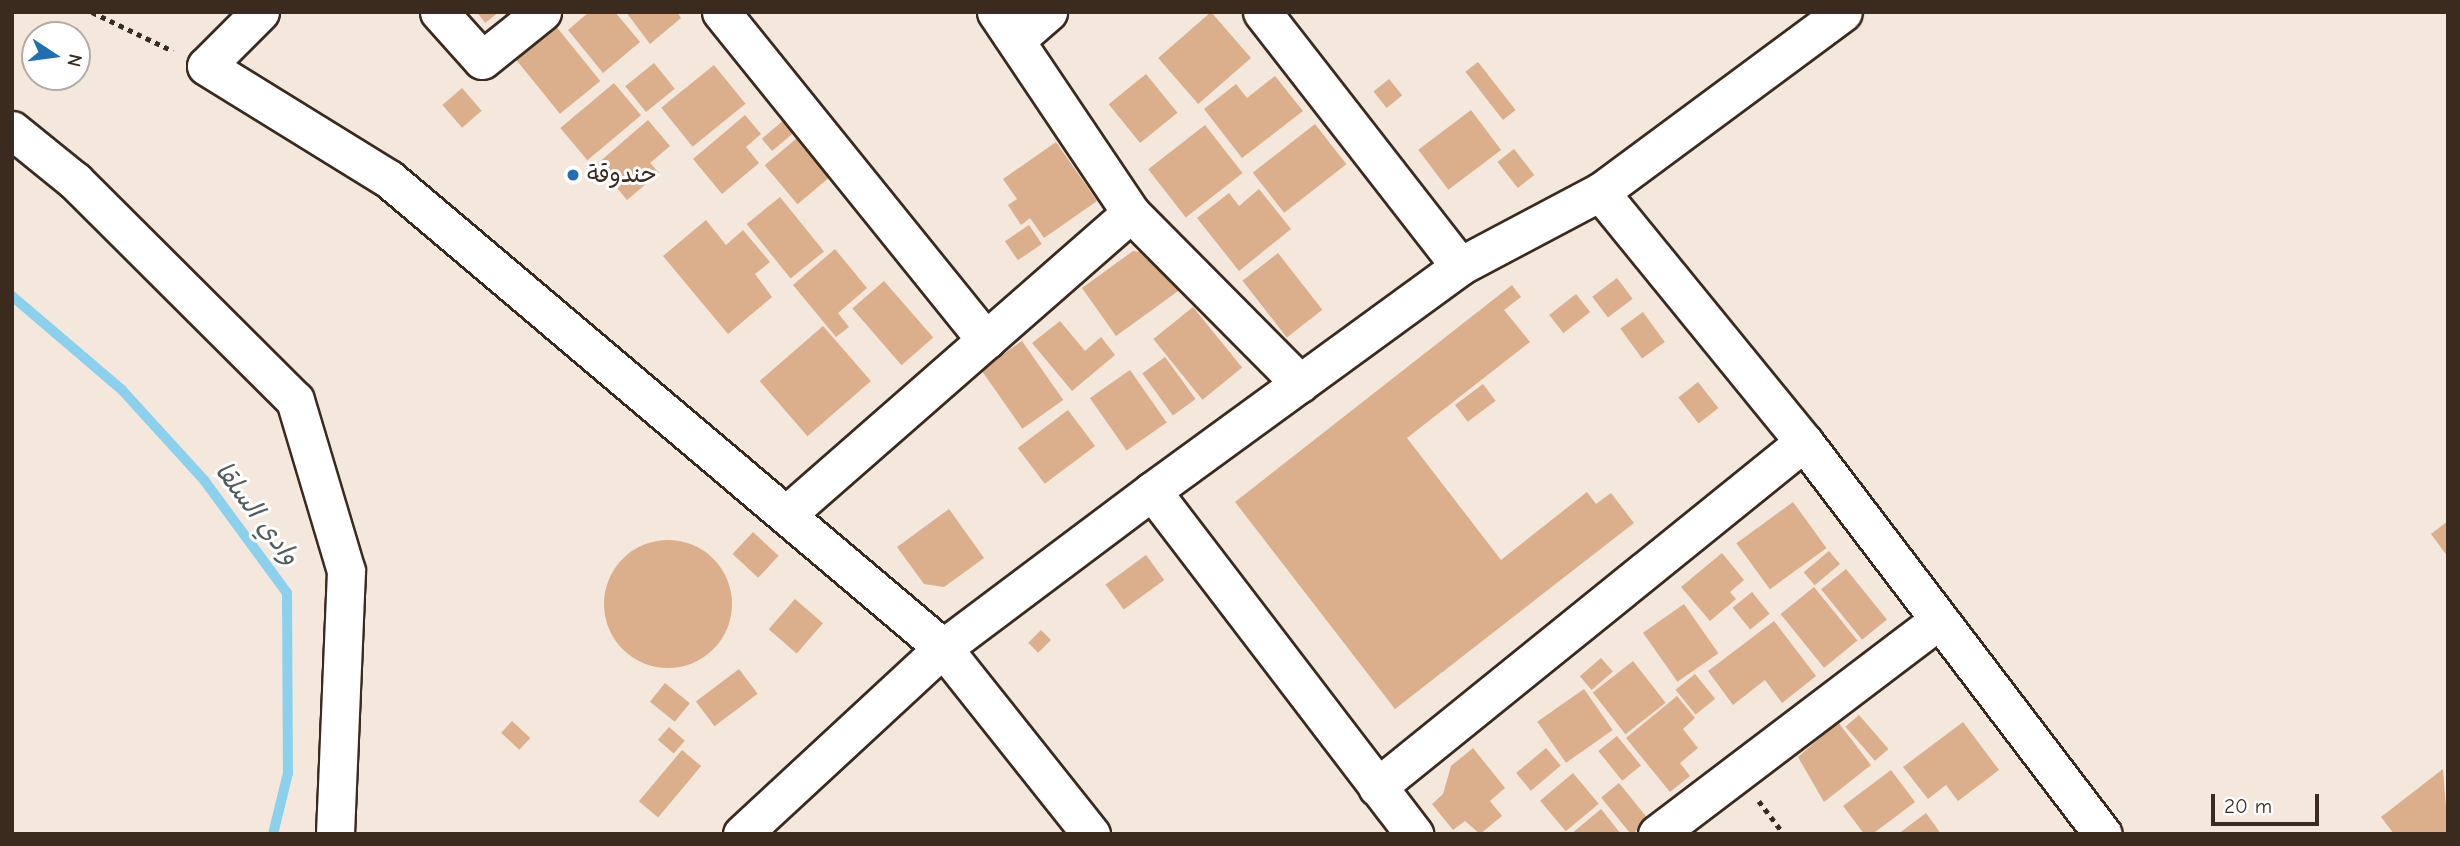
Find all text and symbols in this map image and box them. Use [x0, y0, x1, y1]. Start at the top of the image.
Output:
north arrow [21, 21, 91, 91]
text: N [62, 52, 87, 69]
place label: حندوقة [587, 161, 656, 189]
marker: حندوقة [565, 167, 581, 183]
water label: وادي السلقا [207, 456, 305, 572]
scale bar [2215, 780, 2324, 824]
text: 20 m [2224, 794, 2272, 818]

